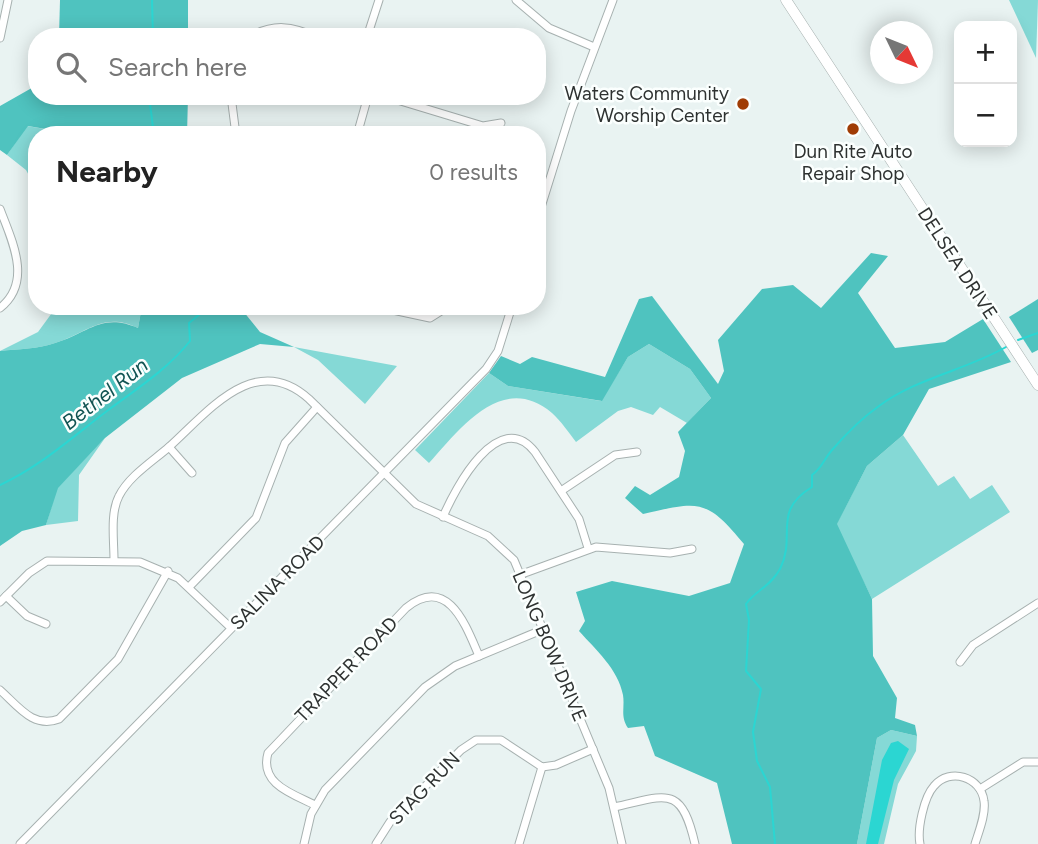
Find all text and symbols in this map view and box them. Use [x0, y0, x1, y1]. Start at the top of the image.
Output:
north arrow [870, 21, 933, 84]
map controls [954, 21, 1017, 147]
button: + [954, 21, 1017, 84]
search box [28, 28, 546, 105]
icon: search [52, 48, 90, 86]
text: Search here [108, 51, 247, 83]
place label: Waters Community Worship Center [565, 82, 730, 127]
button: − [954, 84, 1017, 147]
marker: Waters Community Worship Center [735, 96, 751, 112]
marker: Dun Rite Auto Repair Shop [845, 121, 861, 137]
place label: Dun Rite Auto Repair Shop [793, 140, 913, 185]
text: Nearby [56, 153, 158, 190]
text: 0 results [429, 158, 518, 186]
street label: DELSEA DRIVE [913, 203, 1002, 324]
water label: Bethel Run [57, 352, 153, 435]
street label: SALINA ROAD [225, 530, 329, 634]
street label: LONG BOW DRIVE [507, 567, 592, 725]
street label: TRAPPER ROAD [290, 612, 402, 727]
street label: STAG RUN [384, 747, 465, 830]

